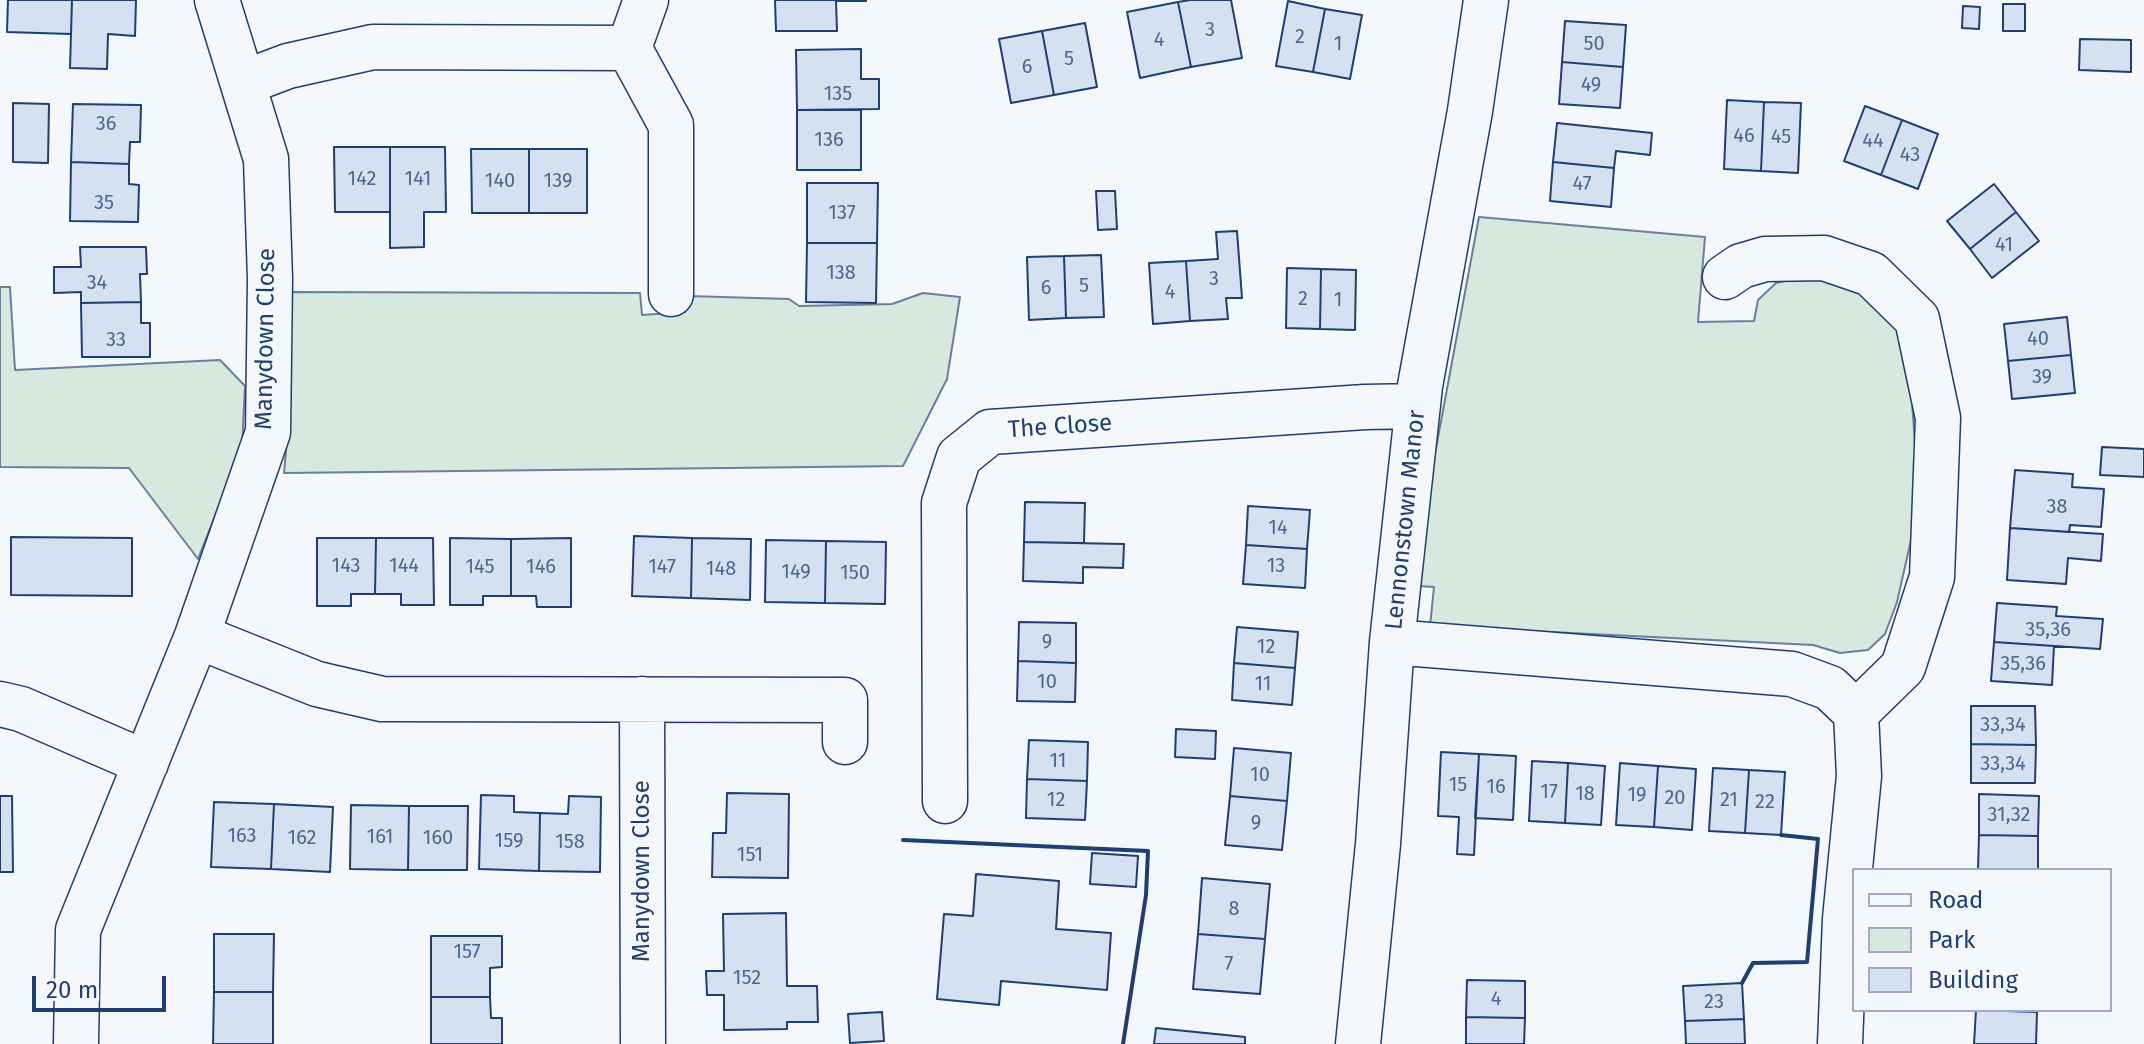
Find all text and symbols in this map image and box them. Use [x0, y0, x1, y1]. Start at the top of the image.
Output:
house number: 3 [1205, 18, 1215, 42]
house number: 2 [1295, 25, 1305, 49]
house number: 4 [1154, 28, 1164, 52]
house number: 1 [1334, 32, 1342, 56]
house number: 50 [1583, 32, 1605, 56]
house number: 5 [1064, 47, 1074, 71]
house number: 6 [1022, 55, 1032, 79]
house number: 49 [1581, 73, 1601, 97]
house number: 135 [824, 82, 852, 106]
house number: 36 [96, 112, 116, 136]
house number: 46 [1733, 124, 1755, 148]
house number: 45 [1771, 125, 1791, 149]
house number: 136 [814, 128, 844, 152]
house number: 44 [1862, 129, 1884, 153]
house number: 43 [1900, 143, 1920, 167]
house number: 142 [348, 167, 376, 191]
house number: 141 [405, 167, 431, 191]
house number: 140 [485, 169, 515, 193]
house number: 139 [544, 169, 572, 193]
house number: 47 [1572, 172, 1592, 196]
house number: 35 [94, 191, 114, 215]
house number: 137 [828, 201, 856, 225]
house number: 41 [1995, 233, 2013, 257]
street label: Manydown Close [250, 248, 282, 430]
house number: 138 [826, 261, 856, 285]
house number: 3 [1209, 267, 1219, 291]
house number: 34 [87, 271, 107, 295]
house number: 5 [1079, 274, 1089, 298]
house number: 6 [1041, 276, 1051, 300]
house number: 4 [1165, 280, 1175, 304]
house number: 2 [1298, 287, 1308, 311]
house number: 1 [1334, 288, 1342, 312]
house number: 40 [2027, 327, 2049, 351]
house number: 33 [106, 328, 126, 352]
house number: 39 [2032, 365, 2052, 389]
street label: The Close [1007, 409, 1113, 445]
street label: Lennonstown Manor [1380, 409, 1432, 631]
house number: 38 [2047, 495, 2067, 519]
house number: 14 [1268, 516, 1288, 540]
house number: 143 [332, 554, 360, 578]
house number: 144 [389, 554, 419, 578]
house number: 13 [1267, 554, 1285, 578]
house number: 145 [465, 555, 495, 579]
house number: 146 [526, 555, 556, 579]
house number: 147 [648, 555, 676, 579]
house number: 148 [706, 557, 736, 581]
house number: 149 [781, 560, 811, 584]
house number: 150 [840, 561, 870, 585]
house number: 35,36 [2025, 618, 2071, 642]
house number: 9 [1042, 630, 1052, 654]
house number: 12 [1257, 635, 1275, 659]
house number: 35,36 [2000, 652, 2046, 676]
house number: 10 [1037, 670, 1057, 694]
house number: 11 [1254, 672, 1272, 696]
house number: 33,34 [1980, 713, 2026, 737]
house number: 11 [1049, 749, 1067, 773]
house number: 33,34 [1980, 752, 2026, 776]
house number: 10 [1250, 763, 1270, 787]
house number: 15 [1449, 773, 1467, 797]
house number: 16 [1486, 775, 1506, 799]
street label: Manydown Close [628, 780, 656, 962]
house number: 17 [1540, 780, 1558, 804]
house number: 18 [1575, 782, 1595, 806]
house number: 19 [1627, 783, 1647, 807]
house number: 20 [1664, 786, 1686, 810]
house number: 12 [1047, 788, 1065, 812]
house number: 21 [1720, 788, 1738, 812]
house number: 22 [1755, 790, 1775, 814]
house number: 31,32 [1988, 803, 2030, 827]
house number: 9 [1251, 811, 1261, 835]
house number: 163 [227, 824, 257, 848]
house number: 161 [367, 825, 393, 849]
house number: 162 [288, 826, 316, 850]
house number: 160 [423, 826, 453, 850]
house number: 159 [495, 829, 523, 853]
house number: 158 [555, 830, 585, 854]
house number: 151 [737, 843, 763, 867]
legend [1852, 868, 2112, 1012]
text: Road [1928, 886, 1983, 914]
house number: 8 [1228, 897, 1240, 921]
text: Park [1928, 926, 1975, 954]
house number: 157 [453, 940, 481, 964]
house number: 7 [1225, 952, 1233, 976]
scale bar [36, 960, 170, 1010]
house number: 152 [733, 966, 761, 990]
text: Building [1928, 966, 2018, 994]
text: 20 m [46, 976, 98, 1004]
house number: 4 [1491, 987, 1501, 1011]
house number: 23 [1704, 990, 1724, 1014]

